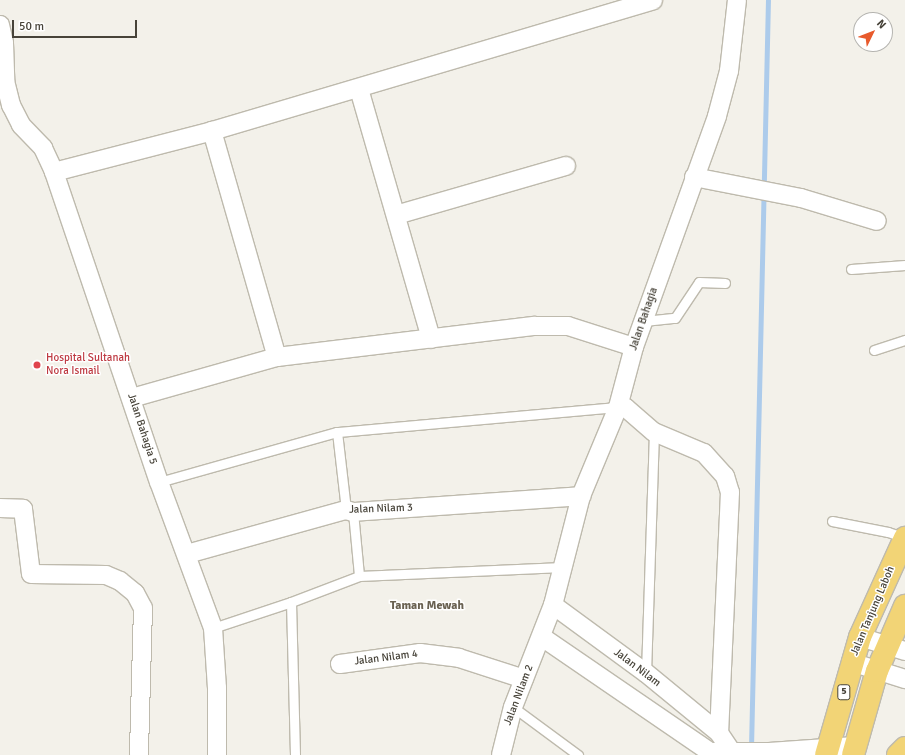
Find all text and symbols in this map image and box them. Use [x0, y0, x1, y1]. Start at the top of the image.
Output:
scale bar [14, 12, 139, 38]
north arrow [853, 12, 893, 52]
text: N [874, 17, 889, 31]
text: 50 m [19, 19, 44, 34]
street label: Jalan Bahagia [627, 286, 661, 352]
place label: Hospital Sultanah Nora Ismail [46, 352, 130, 378]
marker: Hospital Sultanah Nora Ismail [31, 359, 43, 371]
street label: Jalan Bahagia 5 [124, 392, 160, 466]
street label: Jalan Nilam 3 [349, 501, 413, 517]
street label: Jalan Tanjung Laboh [848, 564, 898, 658]
district label: Taman Mewah [390, 599, 464, 613]
street label: Jalan Nilam [611, 646, 663, 690]
street label: Jalan Nilam 4 [353, 648, 419, 668]
street label: Jalan Nilam 2 [501, 663, 537, 727]
road number: 5 [837, 684, 851, 700]

